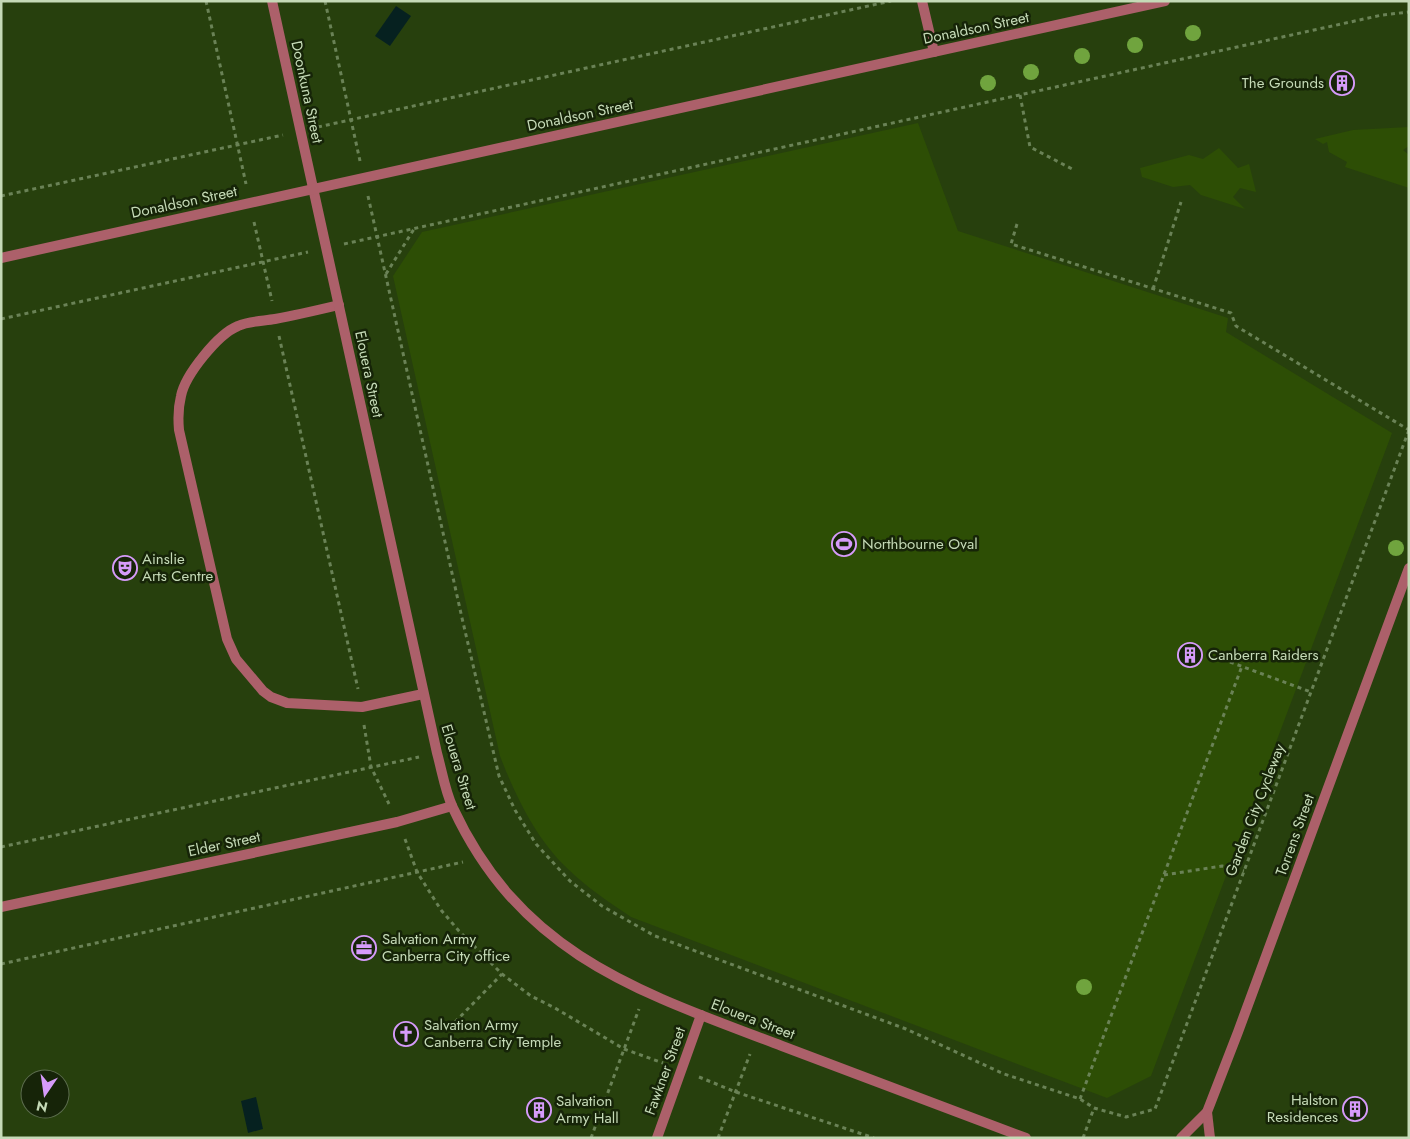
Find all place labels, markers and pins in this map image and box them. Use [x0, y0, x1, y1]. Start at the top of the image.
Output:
building icon: The Grounds [1329, 70, 1355, 96]
place label: The Grounds [1242, 72, 1324, 94]
sports icon: Northbourne Oval [831, 531, 857, 557]
place label: Northbourne Oval [862, 533, 978, 555]
place label: Ainslie Arts Centre [142, 548, 214, 587]
theatre icon: Ainslie Arts Centre [112, 555, 138, 581]
building icon: Canberra Raiders [1177, 642, 1203, 668]
place label: Canberra Raiders [1208, 644, 1319, 666]
place label: Salvation Army Canberra City office [382, 928, 510, 967]
office icon: Salvation Army Canberra City office [351, 935, 377, 961]
place label: Salvation Army Canberra City Temple [424, 1014, 561, 1053]
church icon: Salvation Army Canberra City Temple [393, 1021, 419, 1047]
place label: Halston Residences [1267, 1089, 1338, 1128]
place label: Salvation Army Hall [556, 1090, 619, 1129]
building icon: Halston Residences [1342, 1096, 1368, 1122]
building icon: Salvation Army Hall [526, 1097, 552, 1123]

